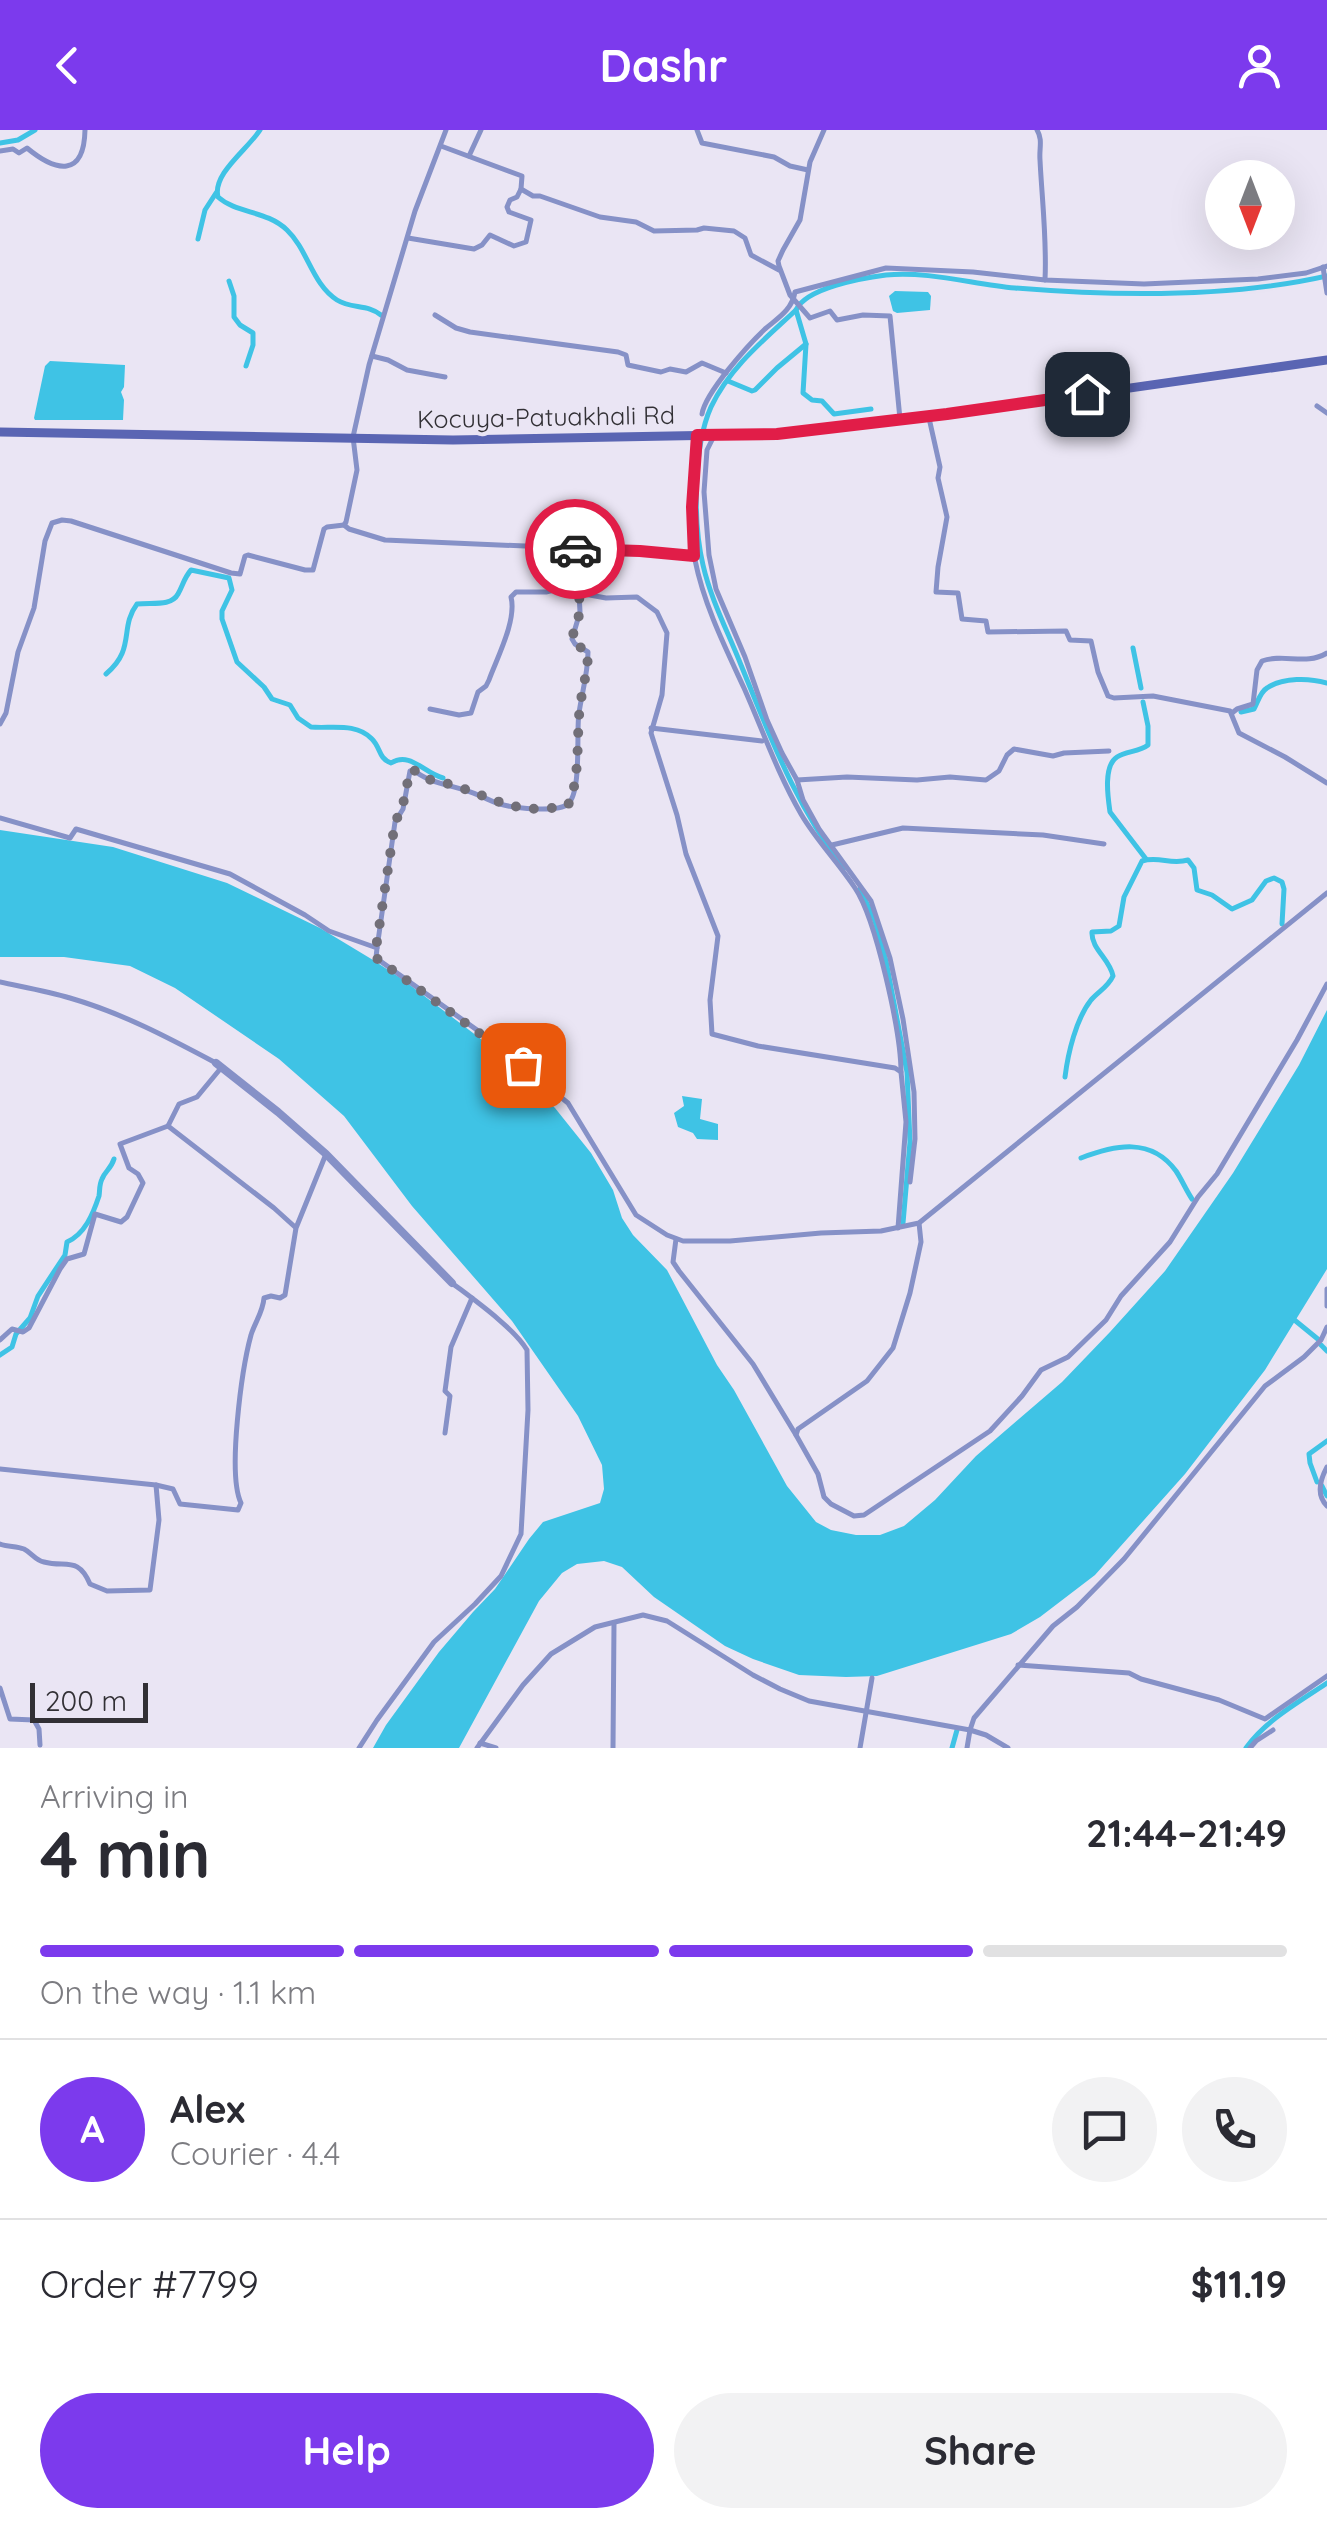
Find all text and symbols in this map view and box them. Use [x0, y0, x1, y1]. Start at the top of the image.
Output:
text: Dashr [599, 37, 728, 93]
icon: back [40, 38, 95, 93]
icon: person [1232, 38, 1287, 93]
north arrow [1205, 160, 1295, 250]
map controls [1205, 160, 1295, 250]
pin [1045, 352, 1130, 437]
icon: home [1060, 367, 1115, 422]
street label: Kocuya-Patuakhali Rd [417, 399, 675, 434]
courier [525, 499, 625, 599]
icon: car [548, 522, 603, 577]
pin [481, 1023, 566, 1108]
icon: bag [496, 1038, 551, 1093]
scale bar [30, 1678, 148, 1722]
text: 200 m [45, 1683, 127, 1718]
text: Arriving in [40, 1776, 189, 1816]
text: 21:44–21:49 [1086, 1809, 1287, 1857]
text: 4 min [40, 1813, 210, 1894]
text: On the way · 1.1 km [40, 1972, 316, 2012]
button: chat [1052, 2077, 1157, 2182]
button: phone [1182, 2077, 1287, 2182]
text: Alex [170, 2085, 245, 2133]
text: A [80, 2105, 105, 2153]
text: Courier · 4.4 [170, 2133, 340, 2173]
text: Order #7799 [40, 2260, 259, 2308]
text: $11.19 [1191, 2260, 1287, 2308]
button: Help [40, 2393, 654, 2508]
button: Share [674, 2393, 1287, 2508]

